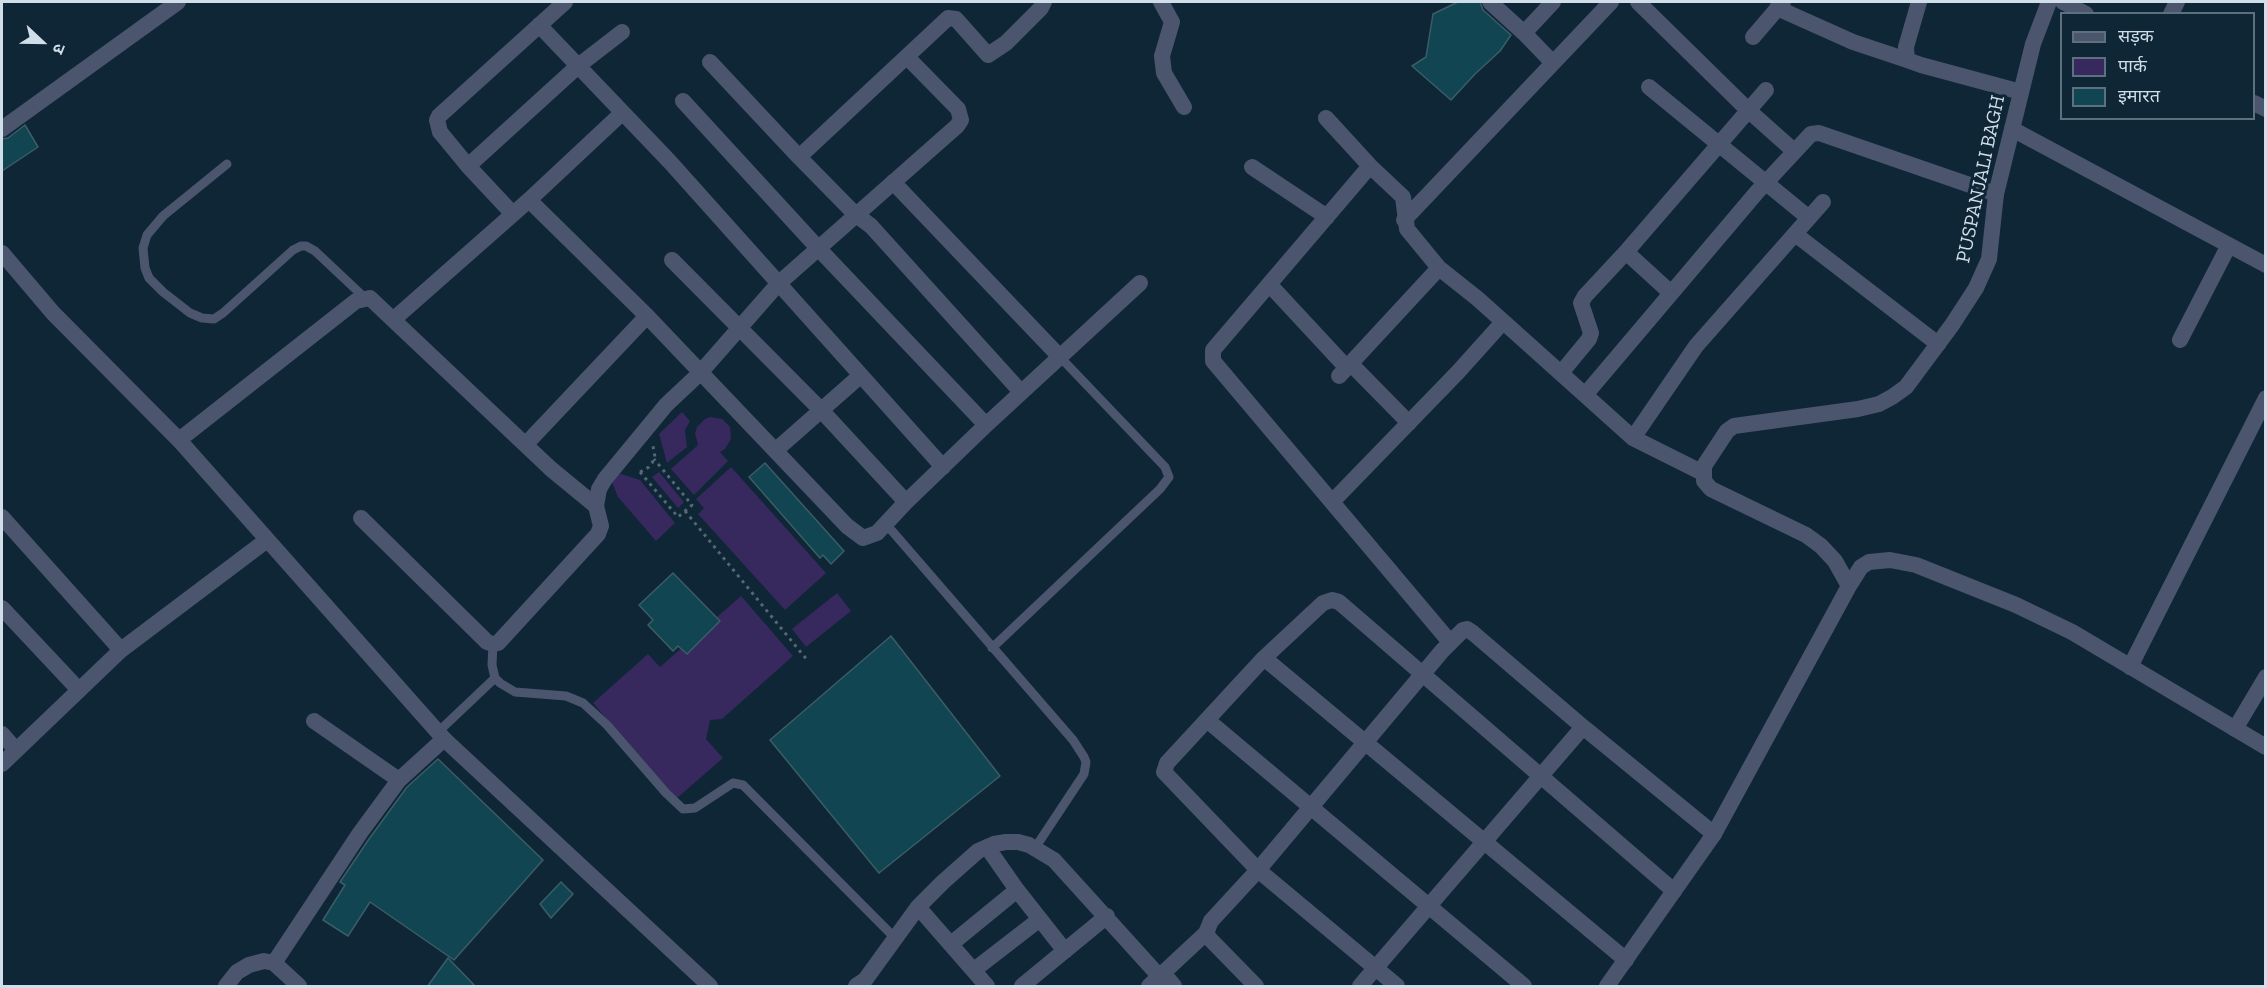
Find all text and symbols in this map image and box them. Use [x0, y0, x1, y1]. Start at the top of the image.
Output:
north arrow [12, 12, 72, 72]
legend [2060, 12, 2255, 120]
text: सड़क [2118, 25, 2154, 47]
text: उ [49, 41, 70, 57]
text: पार्क [2118, 55, 2147, 77]
text: इमारत [2118, 85, 2160, 107]
street label: PUSPANJALI BAGH [1952, 93, 2010, 265]

